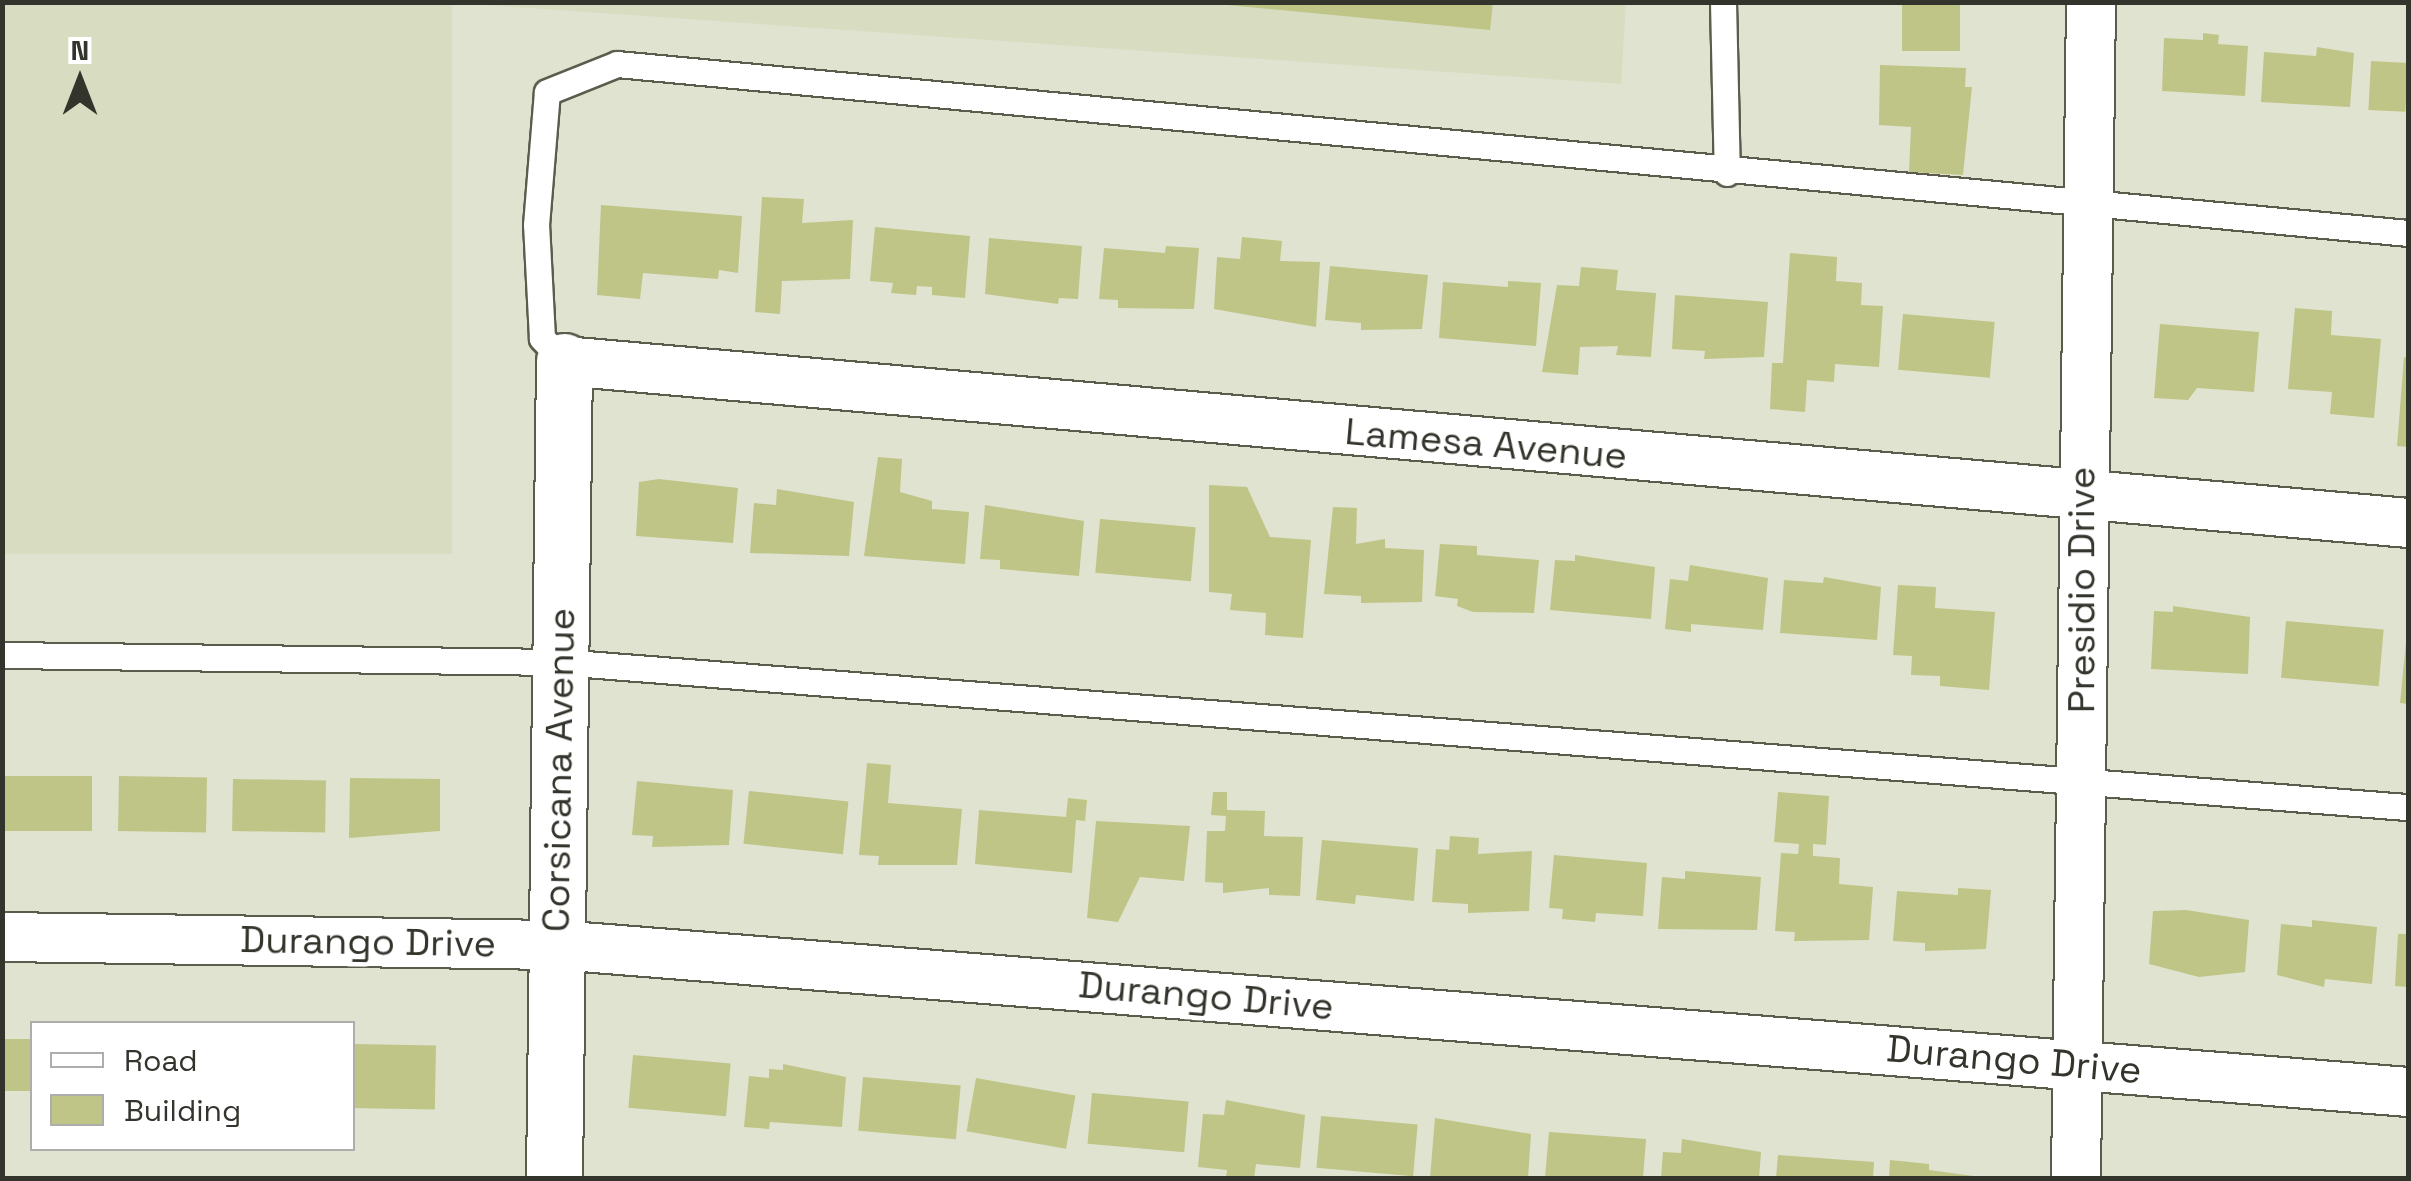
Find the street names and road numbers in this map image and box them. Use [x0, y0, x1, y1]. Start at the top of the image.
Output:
street label: Lamesa Avenue [1343, 409, 1629, 479]
street label: Presidio Drive [2059, 467, 2105, 713]
street label: Corsicana Avenue [533, 607, 585, 933]
street label: Durango Drive [240, 917, 496, 967]
street label: Durango Drive [1077, 962, 1335, 1030]
street label: Durango Drive [1885, 1026, 2143, 1094]

